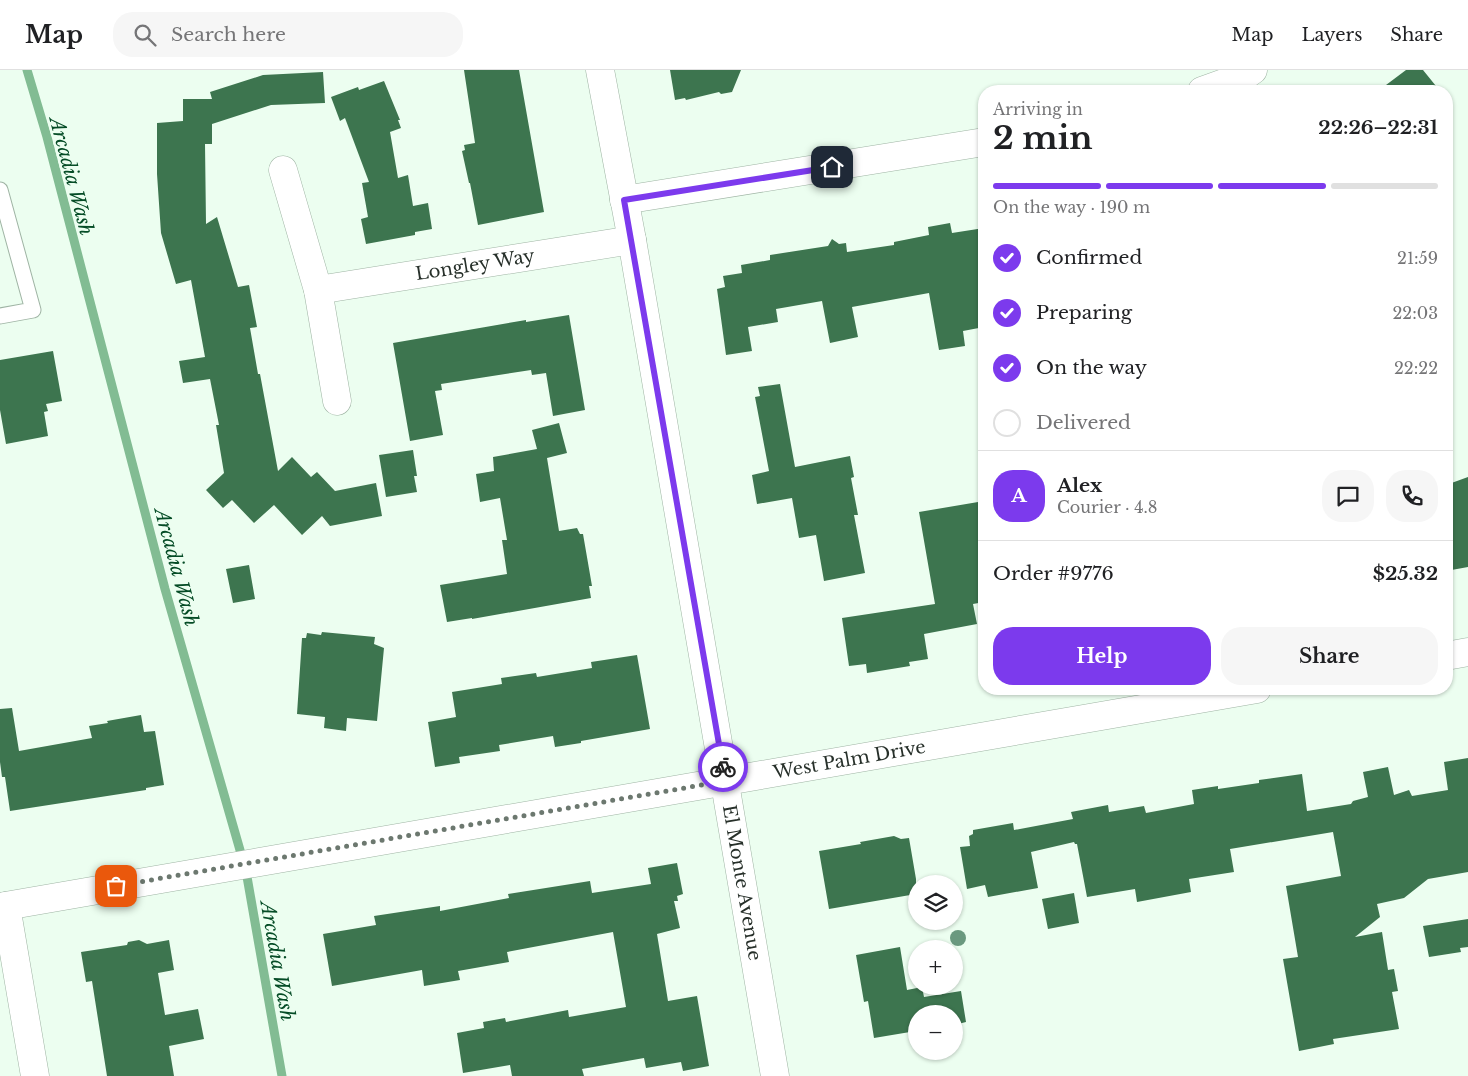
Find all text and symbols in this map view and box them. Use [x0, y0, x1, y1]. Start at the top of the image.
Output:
search box [113, 12, 463, 57]
text: Map [25, 20, 83, 49]
icon: search [131, 21, 159, 49]
text: Search here [171, 23, 286, 46]
text: Map [1232, 24, 1273, 46]
text: Layers [1301, 24, 1362, 46]
text: Share [1390, 24, 1443, 46]
text: Arriving in [993, 99, 1083, 119]
water label: Arcadia Wash [44, 112, 98, 238]
text: 22:26–22:31 [1318, 116, 1438, 139]
text: 2 min [993, 118, 1093, 158]
pin [811, 146, 853, 188]
icon: home [818, 153, 846, 181]
text: On the way · 190 m [993, 197, 1150, 217]
icon: check [993, 244, 1021, 272]
street label: Longley Way [414, 245, 537, 285]
text: Confirmed [1036, 246, 1142, 269]
text: 21:59 [1397, 248, 1438, 268]
icon: check [993, 299, 1021, 327]
text: Preparing [1036, 301, 1132, 324]
text: 22:03 [1392, 303, 1438, 323]
icon: check [993, 354, 1021, 382]
text: On the way [1036, 356, 1147, 379]
text: 22:22 [1394, 358, 1438, 378]
text: Delivered [1036, 411, 1131, 434]
button: chat [1322, 470, 1374, 522]
button: phone [1386, 470, 1438, 522]
text: Alex [1057, 474, 1102, 497]
text: A [1011, 484, 1027, 507]
text: Courier · 4.8 [1057, 497, 1158, 517]
water label: Arcadia Wash [149, 503, 203, 629]
text: Order #9776 [993, 562, 1114, 585]
text: $25.32 [1373, 562, 1438, 585]
button: Help [993, 627, 1211, 685]
button: Share [1221, 627, 1438, 685]
street label: West Palm Drive [770, 736, 927, 784]
courier [698, 742, 748, 792]
icon: bike [709, 753, 737, 781]
street label: El Monte Avenue [718, 803, 766, 962]
pin [95, 865, 137, 907]
icon: bag [102, 872, 130, 900]
map controls [908, 875, 963, 1060]
button: layers [908, 875, 963, 930]
water label: Arcadia Wash [255, 896, 299, 1023]
button: + [908, 940, 963, 995]
button: − [908, 1005, 963, 1060]

